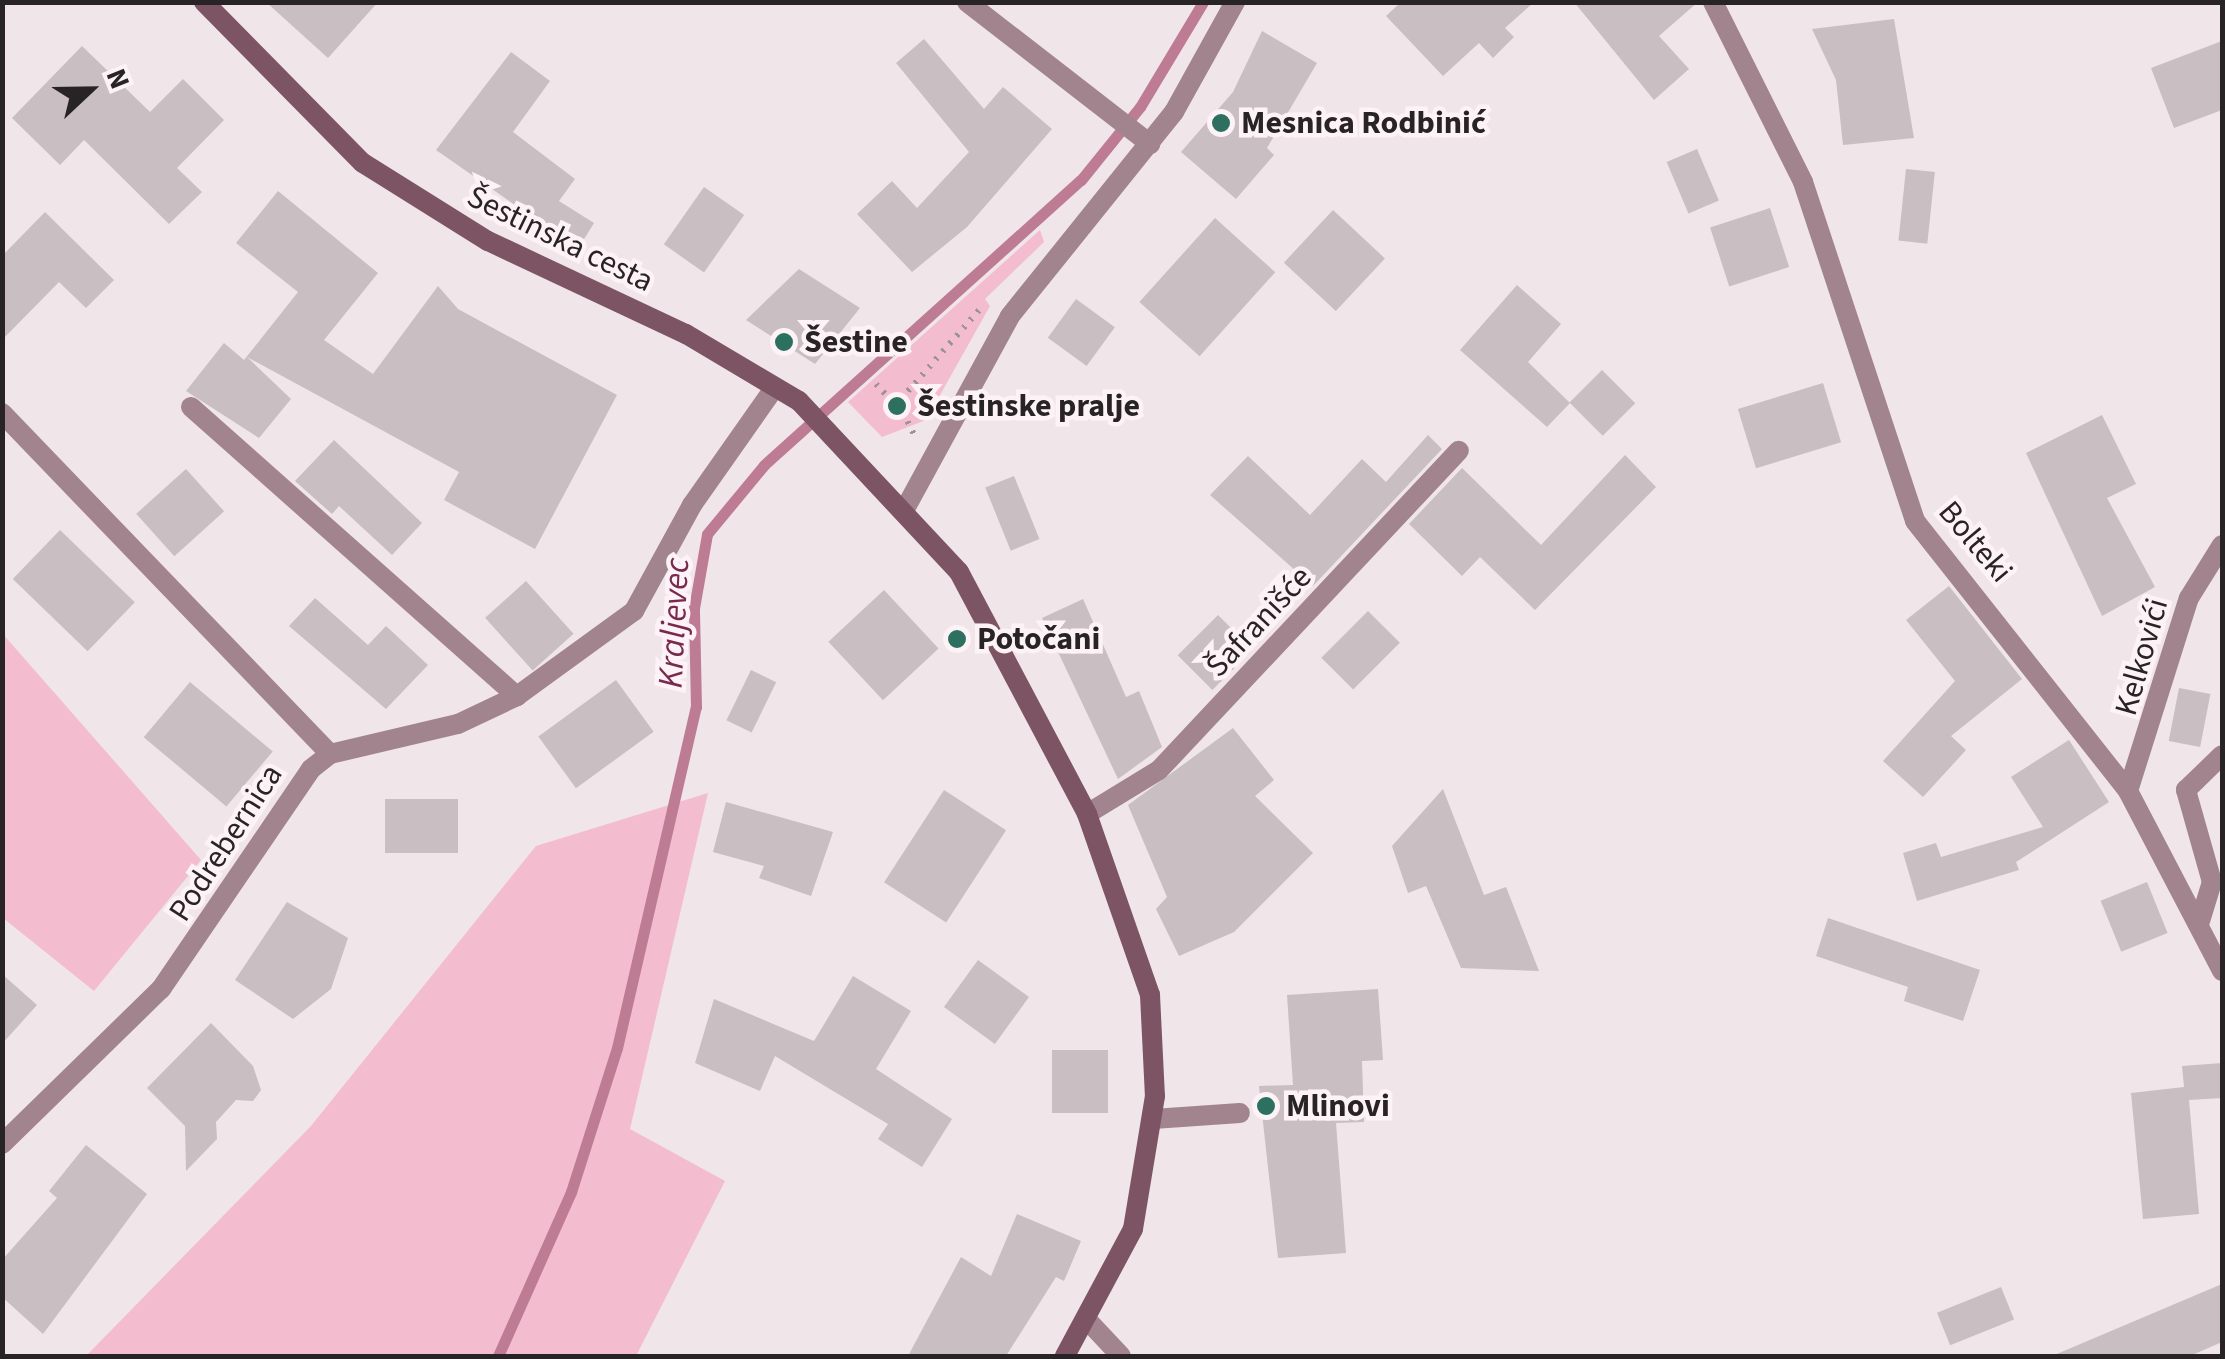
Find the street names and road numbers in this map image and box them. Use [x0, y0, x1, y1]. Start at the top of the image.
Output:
street label: Šestinska cesta [461, 177, 659, 301]
street label: Bolteki [1930, 494, 2020, 590]
street label: Šafranišće [1198, 559, 1320, 685]
street label: Kelkovići [2107, 594, 2177, 720]
street label: Podrebernica [161, 757, 291, 929]

